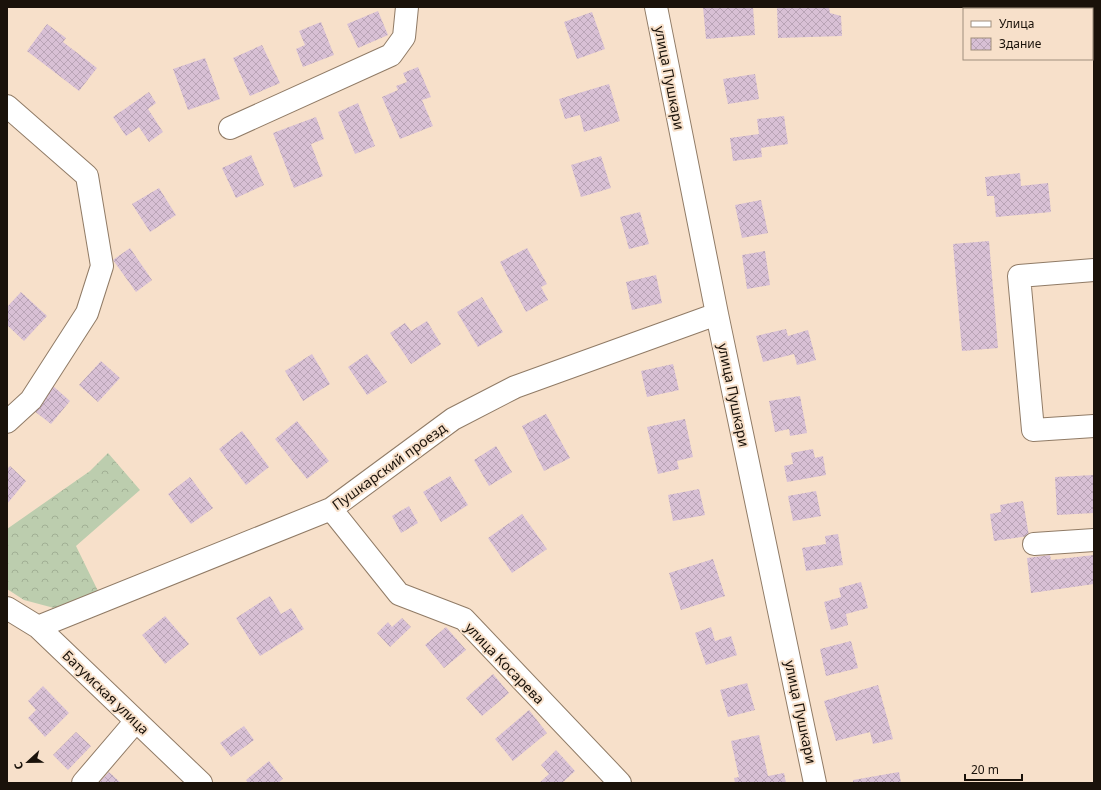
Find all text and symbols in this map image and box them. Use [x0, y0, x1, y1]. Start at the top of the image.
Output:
legend [963, 8, 1093, 60]
text: Улица [999, 15, 1034, 32]
street label: улица Пушкари [651, 24, 689, 132]
text: Здание [999, 35, 1042, 52]
street label: улица Пушкари [714, 341, 754, 449]
street label: Пушкарский проезд [328, 418, 450, 514]
street label: улица Косарева [461, 618, 549, 708]
street label: Батумская улица [58, 646, 154, 738]
street label: улица Пушкари [781, 658, 821, 766]
north arrow [8, 742, 48, 782]
scale bar [965, 756, 1022, 782]
text: С [10, 760, 27, 772]
text: 20 m [971, 761, 999, 778]

